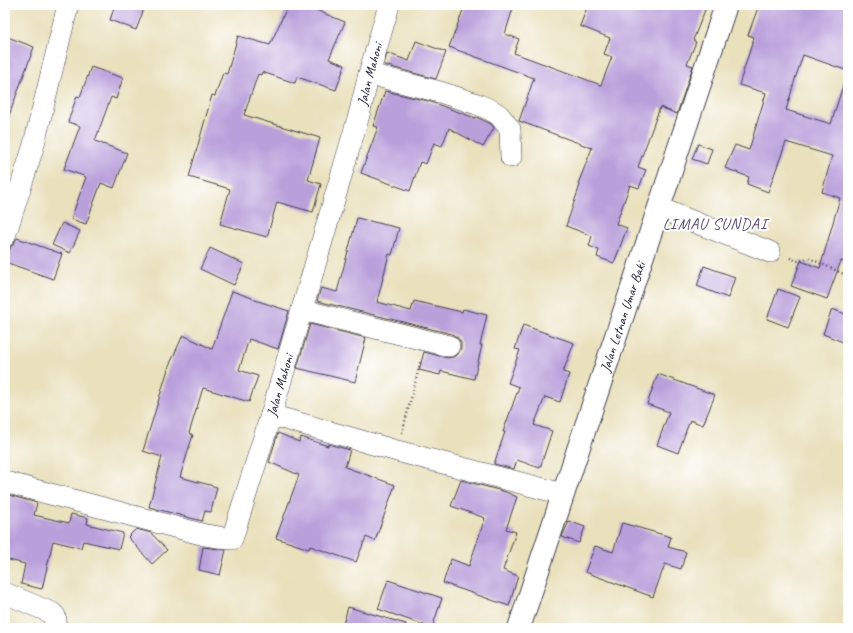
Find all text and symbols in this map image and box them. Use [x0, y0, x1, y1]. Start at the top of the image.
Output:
street label: Jalan Mahoni [353, 39, 387, 108]
district label: LIMAU SUNDAI [663, 214, 770, 234]
street label: Jalan Letnan Umar Baki [596, 257, 649, 375]
street label: Jalan Mahoni [262, 350, 298, 420]

